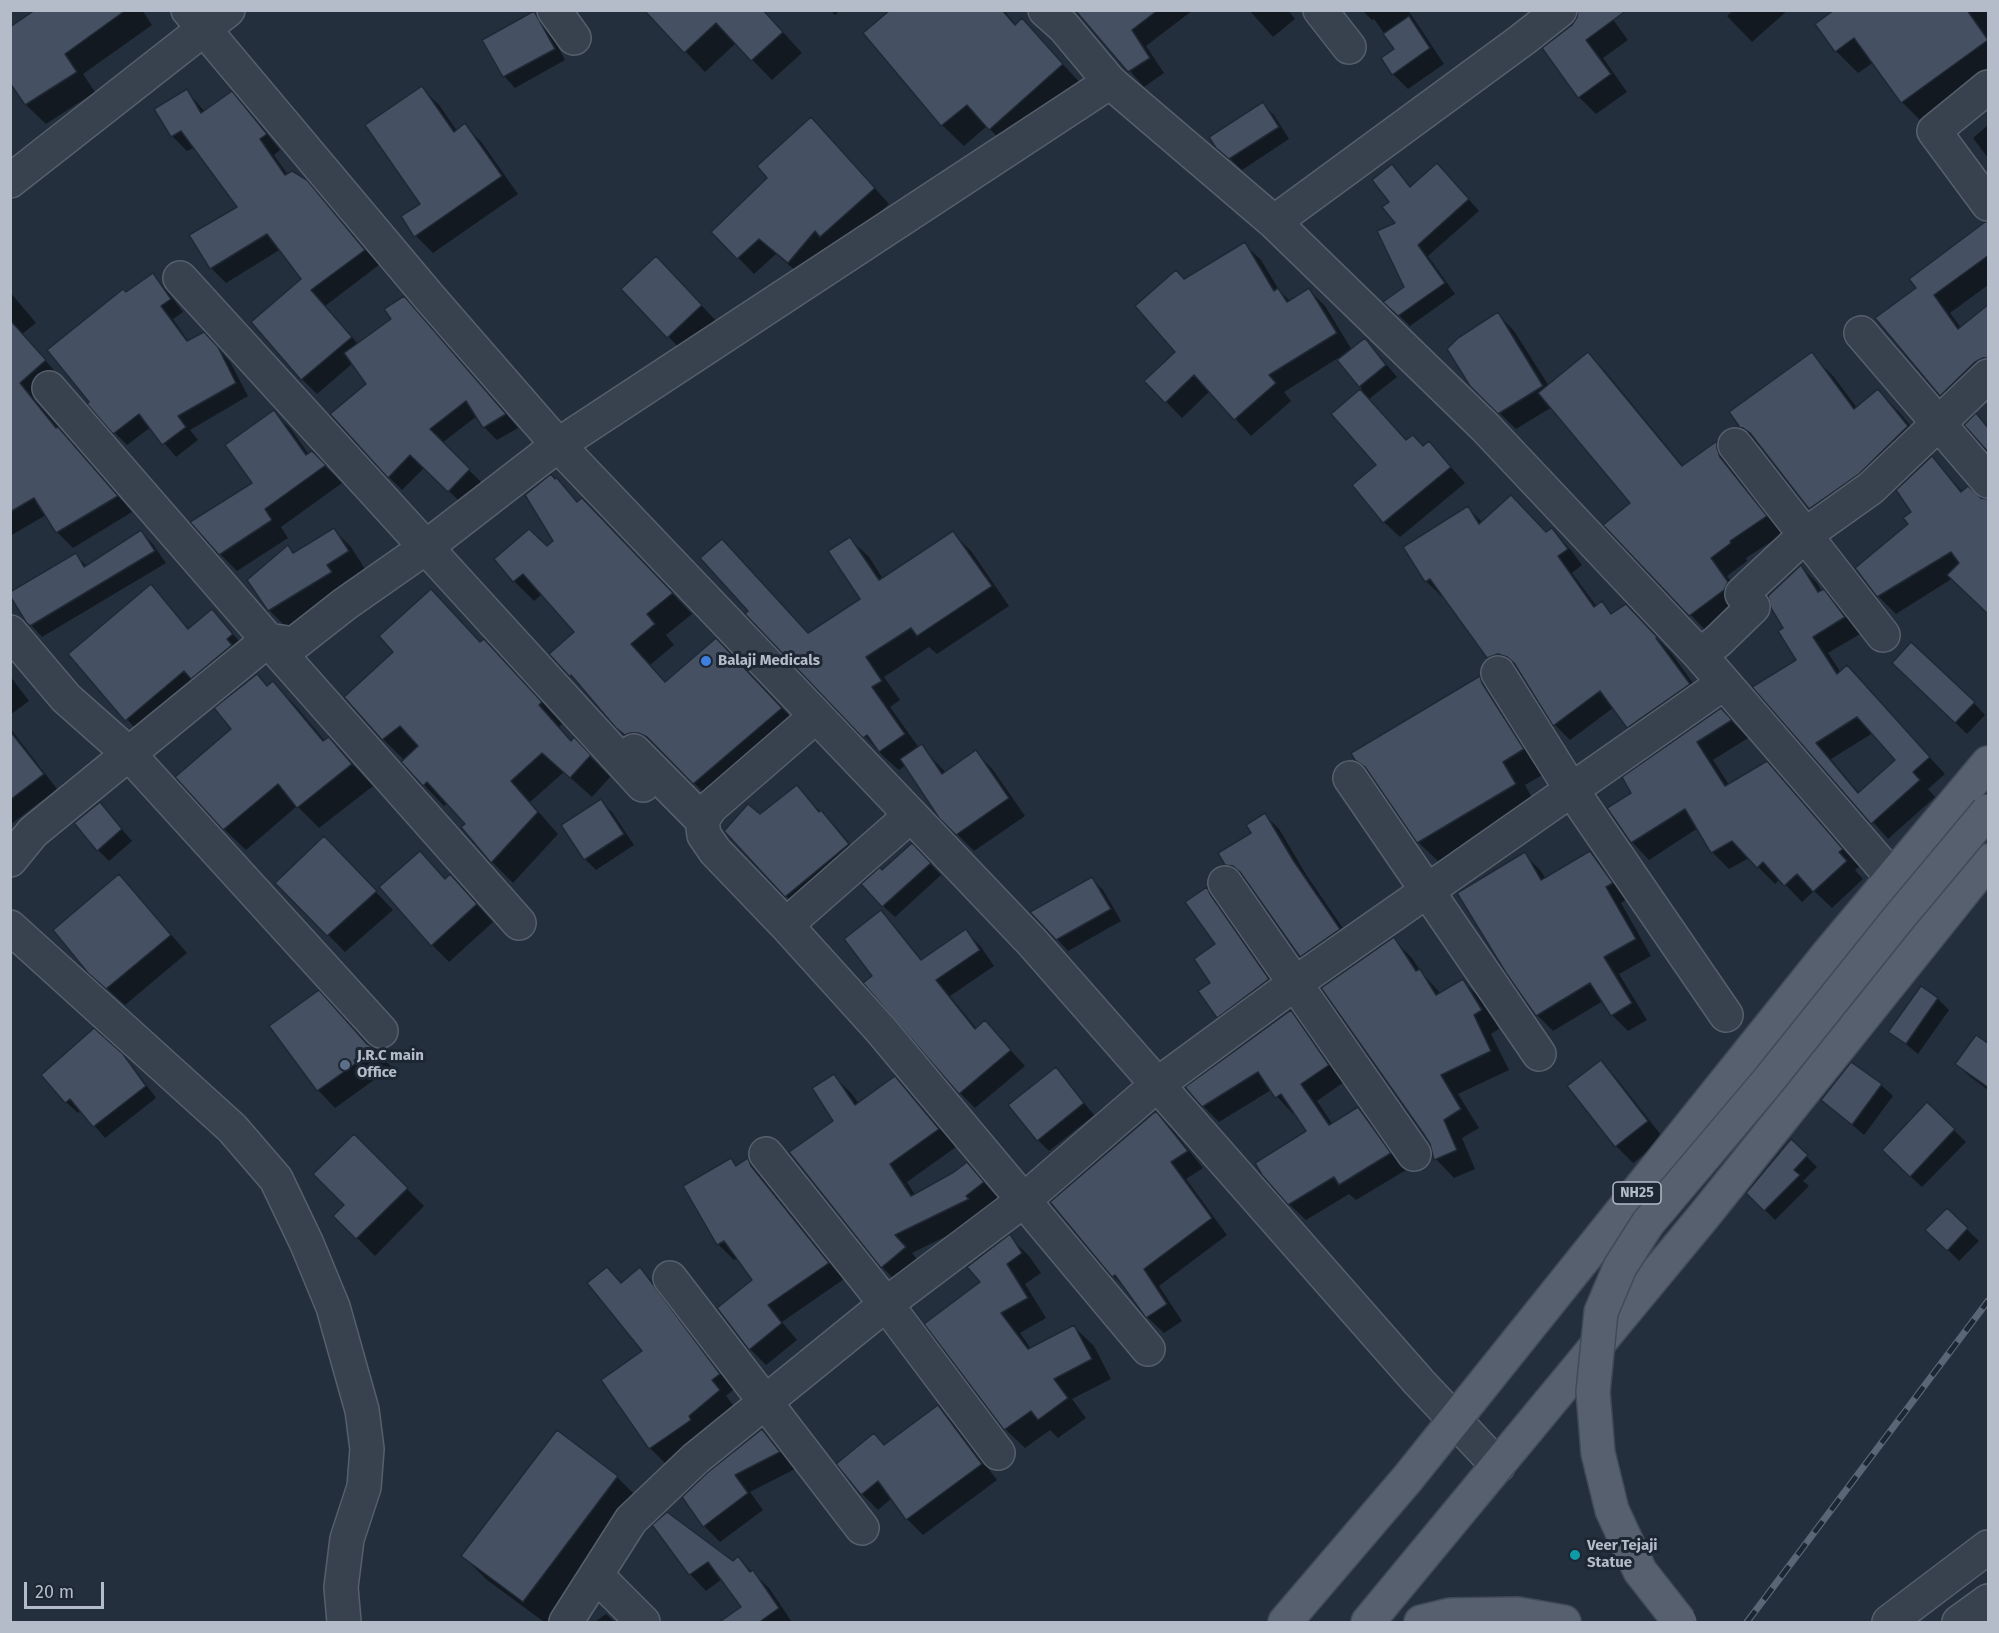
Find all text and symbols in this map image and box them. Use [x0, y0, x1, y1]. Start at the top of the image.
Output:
place label: Balaji Medicals [718, 652, 820, 670]
marker: Balaji Medicals [699, 654, 713, 668]
place label: J.R.C main Office [357, 1047, 424, 1082]
marker: J.R.C main Office [338, 1058, 352, 1072]
road number: NH25 [1613, 1182, 1661, 1204]
place label: Veer Tejaji Statue [1587, 1537, 1658, 1572]
marker: Veer Tejaji Statue [1568, 1548, 1582, 1562]
scale bar [27, 1570, 106, 1608]
text: 20 m [35, 1581, 74, 1603]

